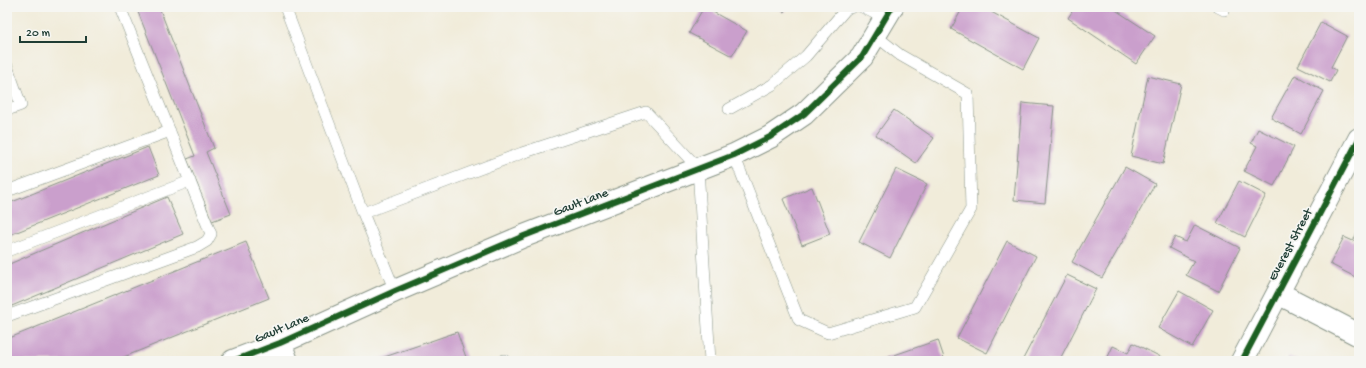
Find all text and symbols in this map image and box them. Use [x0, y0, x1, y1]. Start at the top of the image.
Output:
scale bar [20, 18, 86, 44]
text: 20 m [26, 27, 51, 41]
street label: Gault Lane [551, 186, 611, 220]
street label: Everest Street [1266, 205, 1317, 284]
street label: Gault Lane [253, 311, 312, 347]

